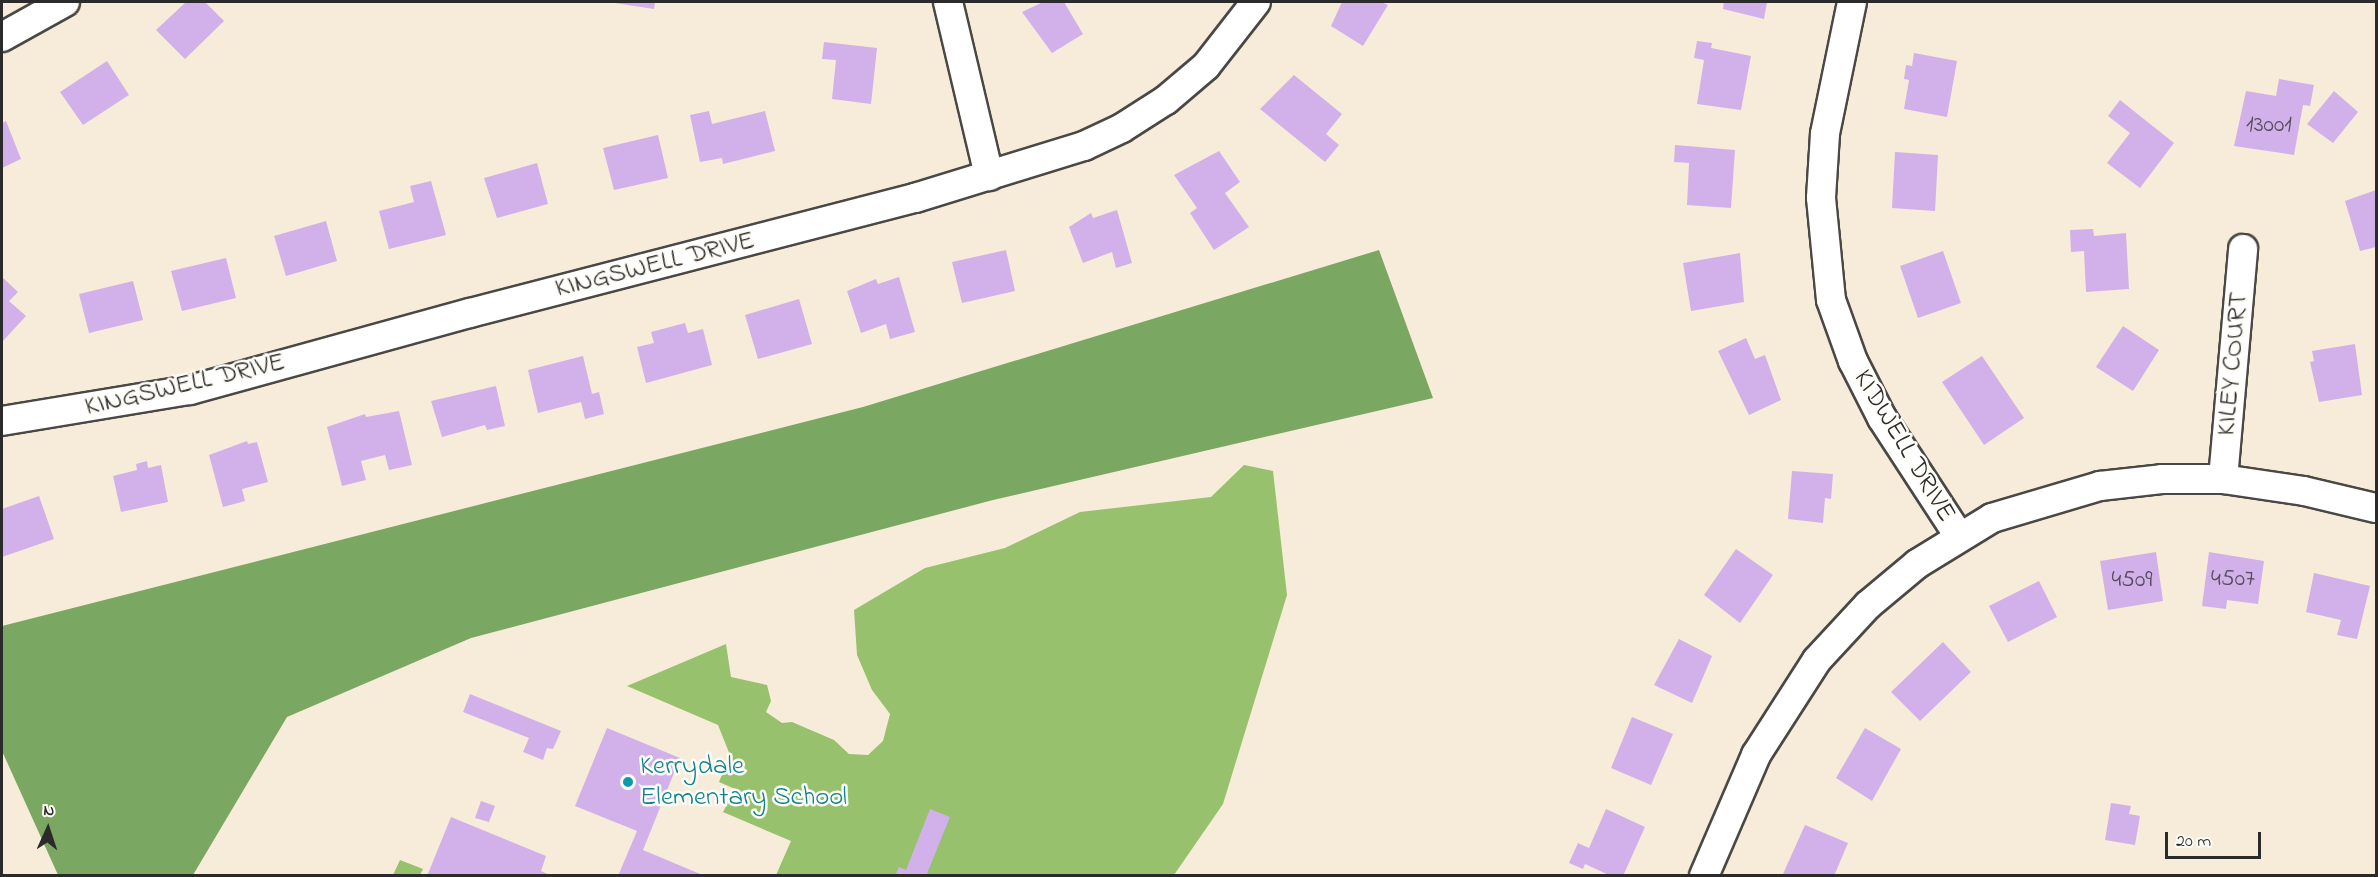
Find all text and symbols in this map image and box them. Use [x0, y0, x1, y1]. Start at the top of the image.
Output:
house number: 13001 [2246, 112, 2292, 140]
street label: KINGSWELL DRIVE [552, 225, 758, 305]
street label: KILEY COURT [2211, 291, 2255, 437]
street label: KINGSWELL DRIVE [82, 346, 288, 424]
street label: KIDWELL DRIVE [1846, 364, 1962, 528]
house number: 4507 [2211, 566, 2255, 594]
house number: 4509 [2111, 567, 2153, 595]
place label: Kerrydale Elementary School [640, 750, 847, 813]
marker: Kerrydale Elementary School [621, 775, 635, 789]
north arrow [18, 799, 78, 859]
text: N [43, 799, 55, 823]
scale bar [2168, 820, 2264, 858]
text: 20 m [2176, 829, 2211, 855]

